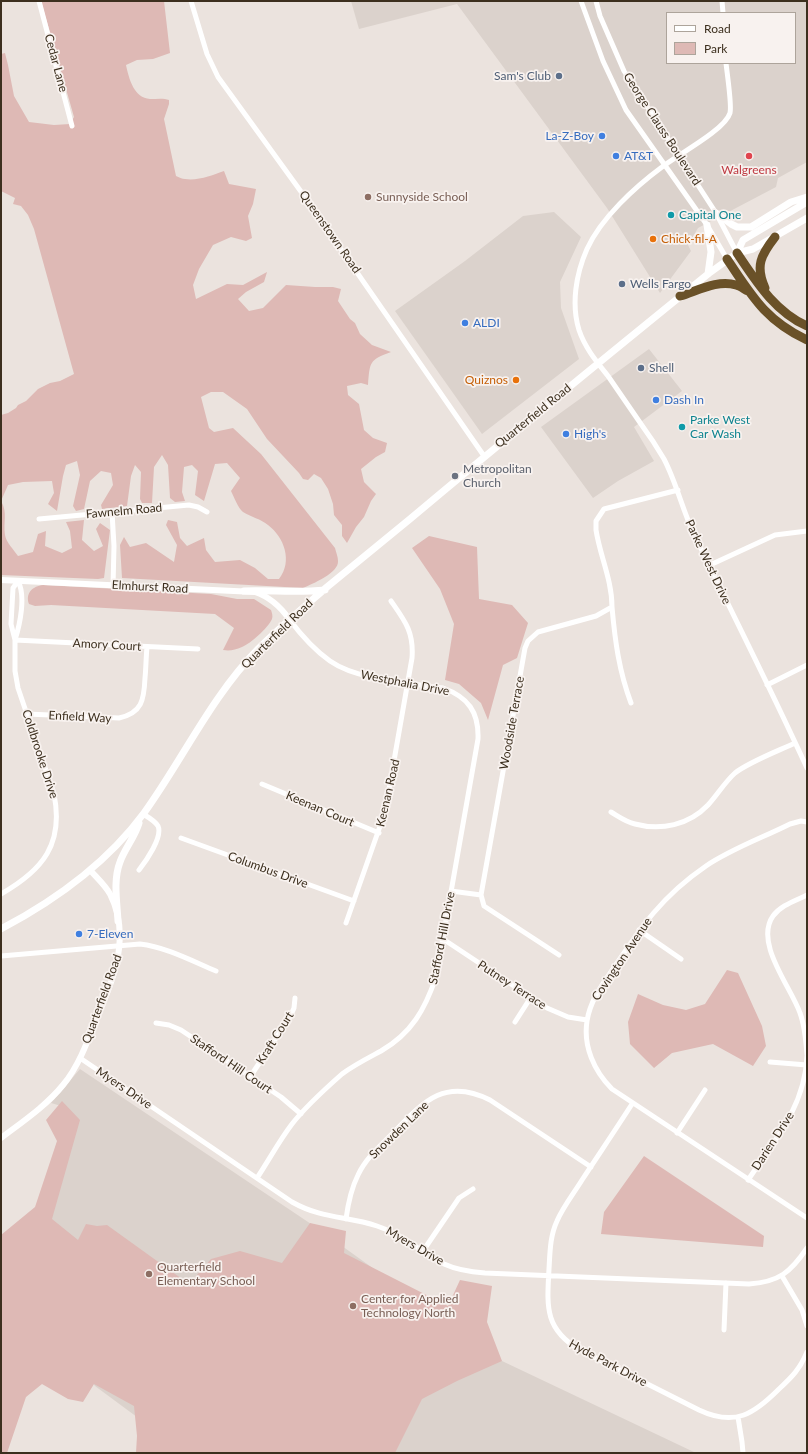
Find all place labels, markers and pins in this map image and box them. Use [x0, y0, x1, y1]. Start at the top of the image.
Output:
place label: Sam's Club [494, 69, 551, 83]
marker: Sam's Club [554, 71, 564, 81]
place label: La-Z-Boy [545, 129, 594, 143]
marker: La-Z-Boy [597, 131, 607, 141]
place label: AT&T [624, 149, 653, 163]
marker: AT&T [611, 151, 621, 161]
marker: Walgreens [744, 151, 754, 161]
place label: Walgreens [721, 163, 777, 177]
place label: Sunnyside School [376, 190, 468, 204]
marker: Sunnyside School [363, 192, 373, 202]
place label: Capital One [679, 208, 741, 222]
marker: Capital One [666, 210, 676, 220]
place label: Chick-fil-A [661, 232, 717, 246]
marker: Chick-fil-A [648, 234, 658, 244]
place label: Wells Fargo [630, 277, 691, 291]
marker: Wells Fargo [617, 279, 627, 289]
place label: ALDI [473, 316, 500, 330]
marker: ALDI [460, 318, 470, 328]
place label: Shell [649, 361, 674, 375]
marker: Shell [636, 363, 646, 373]
place label: Quiznos [465, 373, 508, 387]
marker: Quiznos [511, 375, 521, 385]
place label: Dash In [664, 393, 704, 407]
marker: Dash In [651, 395, 661, 405]
place label: Parke West Car Wash [690, 413, 750, 441]
marker: Parke West Car Wash [677, 422, 687, 432]
place label: High's [574, 427, 606, 441]
marker: High's [561, 429, 571, 439]
place label: Metropolitan Church [463, 462, 532, 490]
marker: Metropolitan Church [450, 471, 460, 481]
place label: 7-Eleven [87, 927, 133, 941]
marker: 7-Eleven [74, 929, 84, 939]
place label: Quarterfield Elementary School [157, 1260, 255, 1288]
marker: Quarterfield Elementary School [144, 1269, 154, 1279]
place label: Center for Applied Technology North [361, 1292, 458, 1320]
marker: Center for Applied Technology North [348, 1301, 358, 1311]

